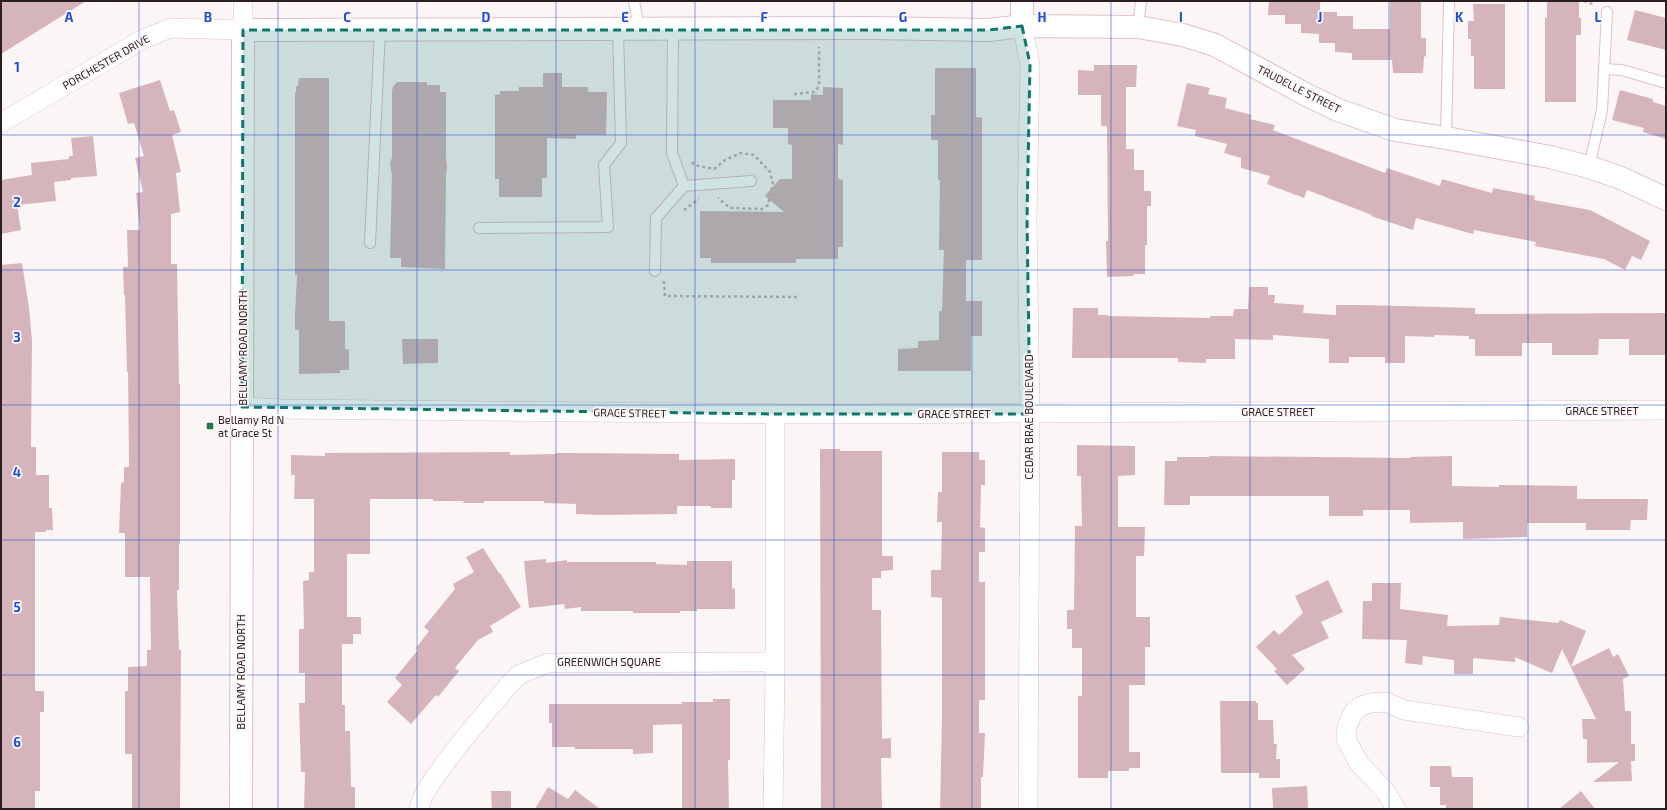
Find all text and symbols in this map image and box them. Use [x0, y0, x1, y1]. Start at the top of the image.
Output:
text: A [65, 9, 74, 25]
text: B [204, 9, 212, 25]
text: C [343, 9, 351, 25]
text: D [482, 9, 491, 25]
text: E [621, 9, 629, 25]
text: F [760, 9, 768, 25]
text: G [899, 9, 907, 25]
text: H [1038, 9, 1047, 25]
text: I [1179, 9, 1183, 25]
text: J [1318, 9, 1322, 25]
text: K [1455, 9, 1464, 25]
text: L [1595, 9, 1602, 25]
street label: PORCHESTER DRIVE [60, 31, 152, 92]
text: 1 [14, 59, 20, 75]
street label: TRUDELLE STREET [1255, 62, 1344, 115]
text: 2 [13, 194, 21, 210]
street label: BELLAMY ROAD NORTH [236, 290, 249, 406]
text: 3 [13, 329, 21, 345]
street label: CEDAR BRAE BOULEVARD [1022, 354, 1035, 480]
street label: GRACE STREET [1565, 404, 1639, 417]
street label: GRACE STREET [593, 405, 667, 420]
street label: GRACE STREET [1241, 405, 1315, 418]
street label: GRACE STREET [917, 407, 991, 420]
place label: Bellamy Rd N at Grace St [218, 413, 284, 439]
marker: Bellamy Rd N at Grace St [205, 421, 215, 431]
text: 4 [13, 464, 21, 480]
text: 5 [13, 599, 21, 615]
street label: BELLAMY ROAD NORTH [234, 614, 247, 730]
street label: GREENWICH SQUARE [557, 655, 661, 669]
text: 6 [13, 734, 21, 750]

